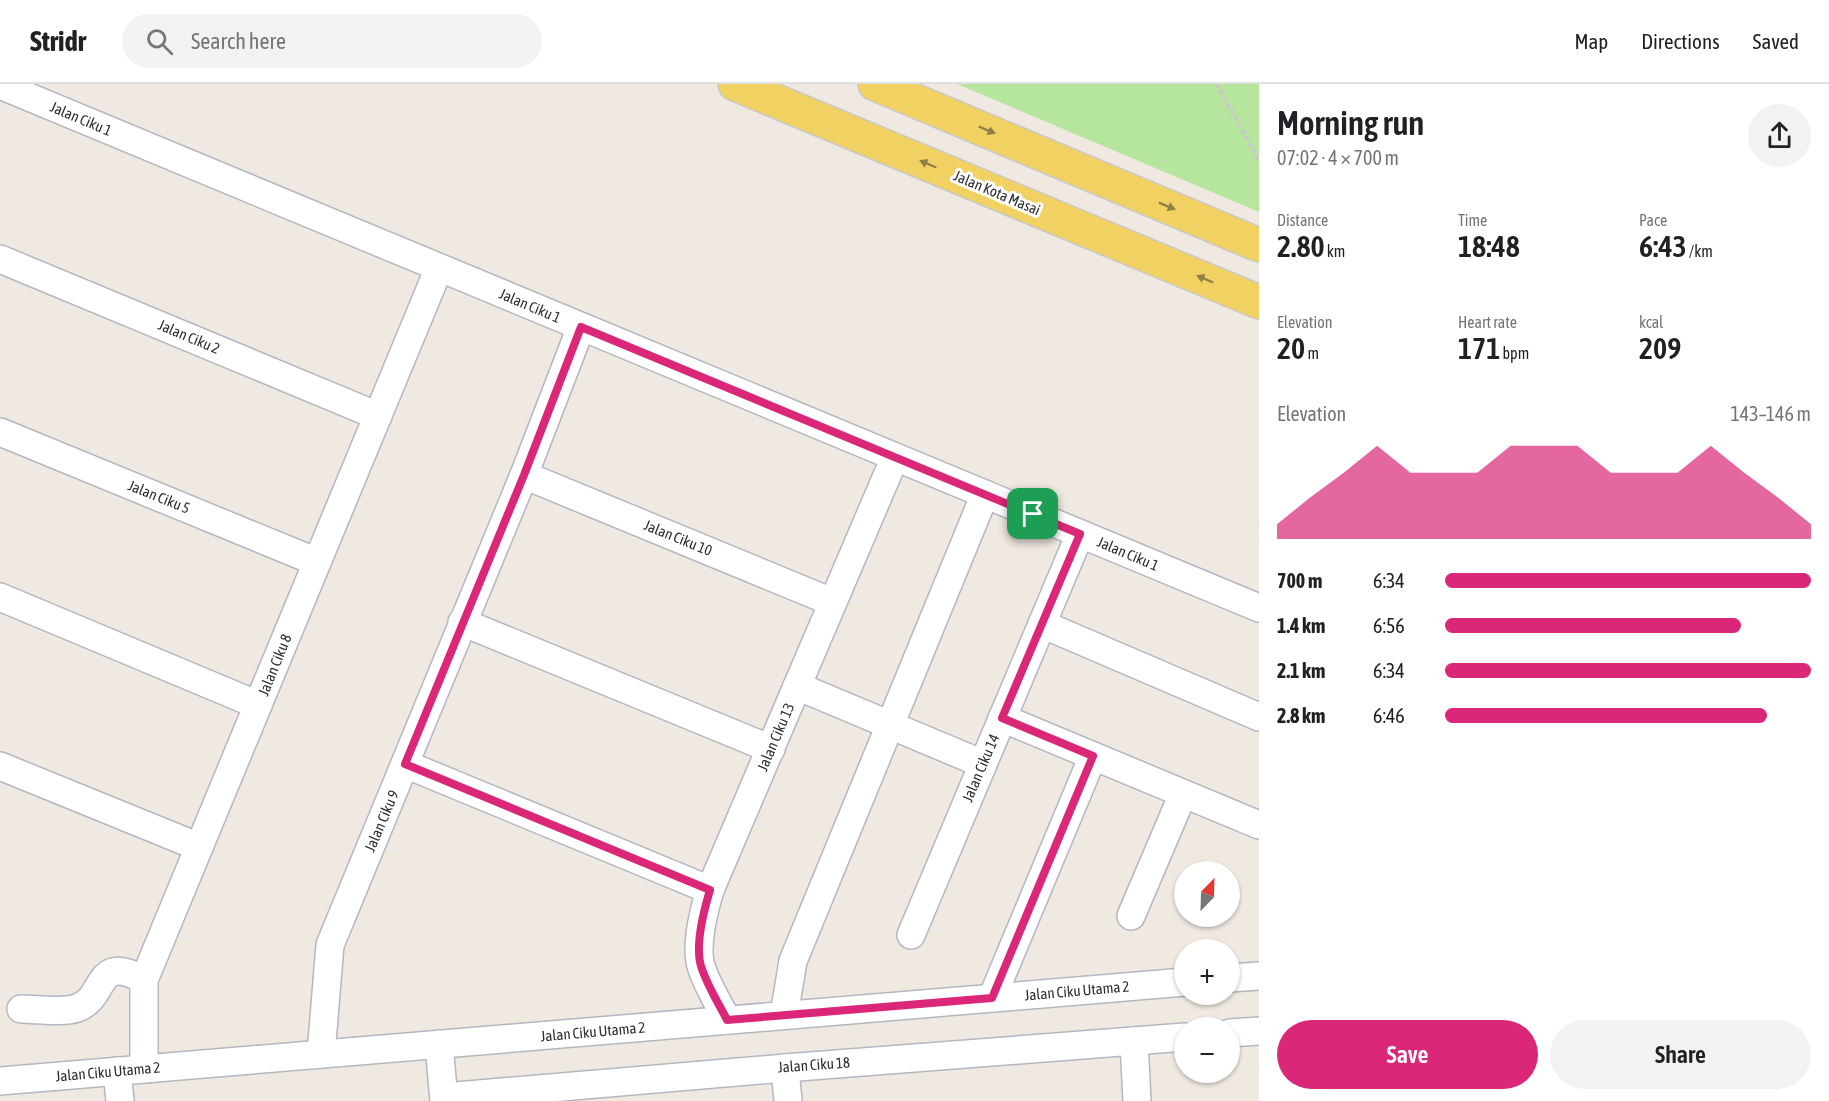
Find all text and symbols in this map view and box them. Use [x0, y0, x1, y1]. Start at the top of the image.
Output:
search box [122, 14, 542, 68]
text: Stridr [30, 25, 86, 57]
icon: search [143, 25, 176, 58]
text: Search here [191, 28, 286, 54]
text: Map [1574, 29, 1608, 53]
text: Directions [1641, 29, 1720, 53]
text: Saved [1753, 29, 1799, 53]
street label: Jalan Ciku 1 [48, 98, 115, 139]
text: Morning run [1277, 104, 1424, 142]
button: share [1748, 104, 1811, 167]
one-way arrow [978, 126, 996, 135]
text: 07:02 · 4 × 700 m [1277, 146, 1399, 169]
one-way arrow [919, 159, 937, 168]
street label: Jalan Kota Masai [951, 167, 1043, 218]
one-way arrow [1158, 201, 1176, 211]
text: Distance [1277, 211, 1328, 229]
text: Time [1458, 211, 1487, 229]
text: Pace [1639, 211, 1667, 229]
text: 2.80 [1277, 229, 1325, 263]
text: 18:48 [1458, 229, 1520, 263]
text: 6:43 [1639, 229, 1687, 263]
text: km [1325, 242, 1345, 260]
text: /km [1687, 242, 1713, 260]
one-way arrow [1196, 274, 1214, 283]
street label: Jalan Ciku 1 [497, 285, 564, 326]
text: Elevation [1277, 313, 1332, 331]
text: Heart rate [1458, 313, 1517, 331]
text: kcal [1639, 313, 1663, 331]
street label: Jalan Ciku 2 [156, 316, 223, 357]
text: 20 [1277, 331, 1305, 365]
text: 171 [1458, 331, 1500, 365]
text: 209 [1639, 331, 1681, 365]
text: m [1305, 344, 1319, 362]
text: bpm [1500, 344, 1529, 362]
text: Elevation [1277, 402, 1346, 425]
text: 143–146 m [1730, 402, 1811, 425]
street label: Jalan Ciku 5 [126, 476, 193, 517]
pin [1007, 488, 1058, 539]
icon: arrive [1016, 497, 1049, 530]
street label: Jalan Ciku 10 [642, 516, 715, 559]
street label: Jalan Ciku 1 [1095, 533, 1162, 574]
text: 700 m [1277, 569, 1322, 592]
text: 6:34 [1373, 569, 1405, 592]
text: 1.4 km [1277, 614, 1325, 637]
text: 6:56 [1373, 614, 1405, 637]
street label: Jalan Ciku 8 [254, 631, 295, 698]
text: 2.1 km [1277, 659, 1325, 682]
text: 6:34 [1373, 659, 1405, 682]
street label: Jalan Ciku 13 [754, 700, 797, 773]
text: 2.8 km [1277, 704, 1325, 727]
text: 6:46 [1373, 704, 1405, 727]
street label: Jalan Ciku 14 [959, 731, 1002, 804]
street label: Jalan Ciku 9 [361, 787, 402, 854]
north arrow [1174, 861, 1240, 927]
map controls [1174, 861, 1240, 1083]
button: + [1174, 939, 1240, 1005]
street label: Jalan Ciku Utama 2 [1024, 977, 1130, 1004]
button: − [1174, 1017, 1240, 1083]
street label: Jalan Ciku Utama 2 [540, 1018, 646, 1045]
button: Save [1277, 1020, 1538, 1089]
button: Share [1550, 1020, 1811, 1089]
street label: Jalan Ciku 18 [777, 1054, 851, 1076]
street label: Jalan Ciku Utama 2 [55, 1058, 161, 1085]

